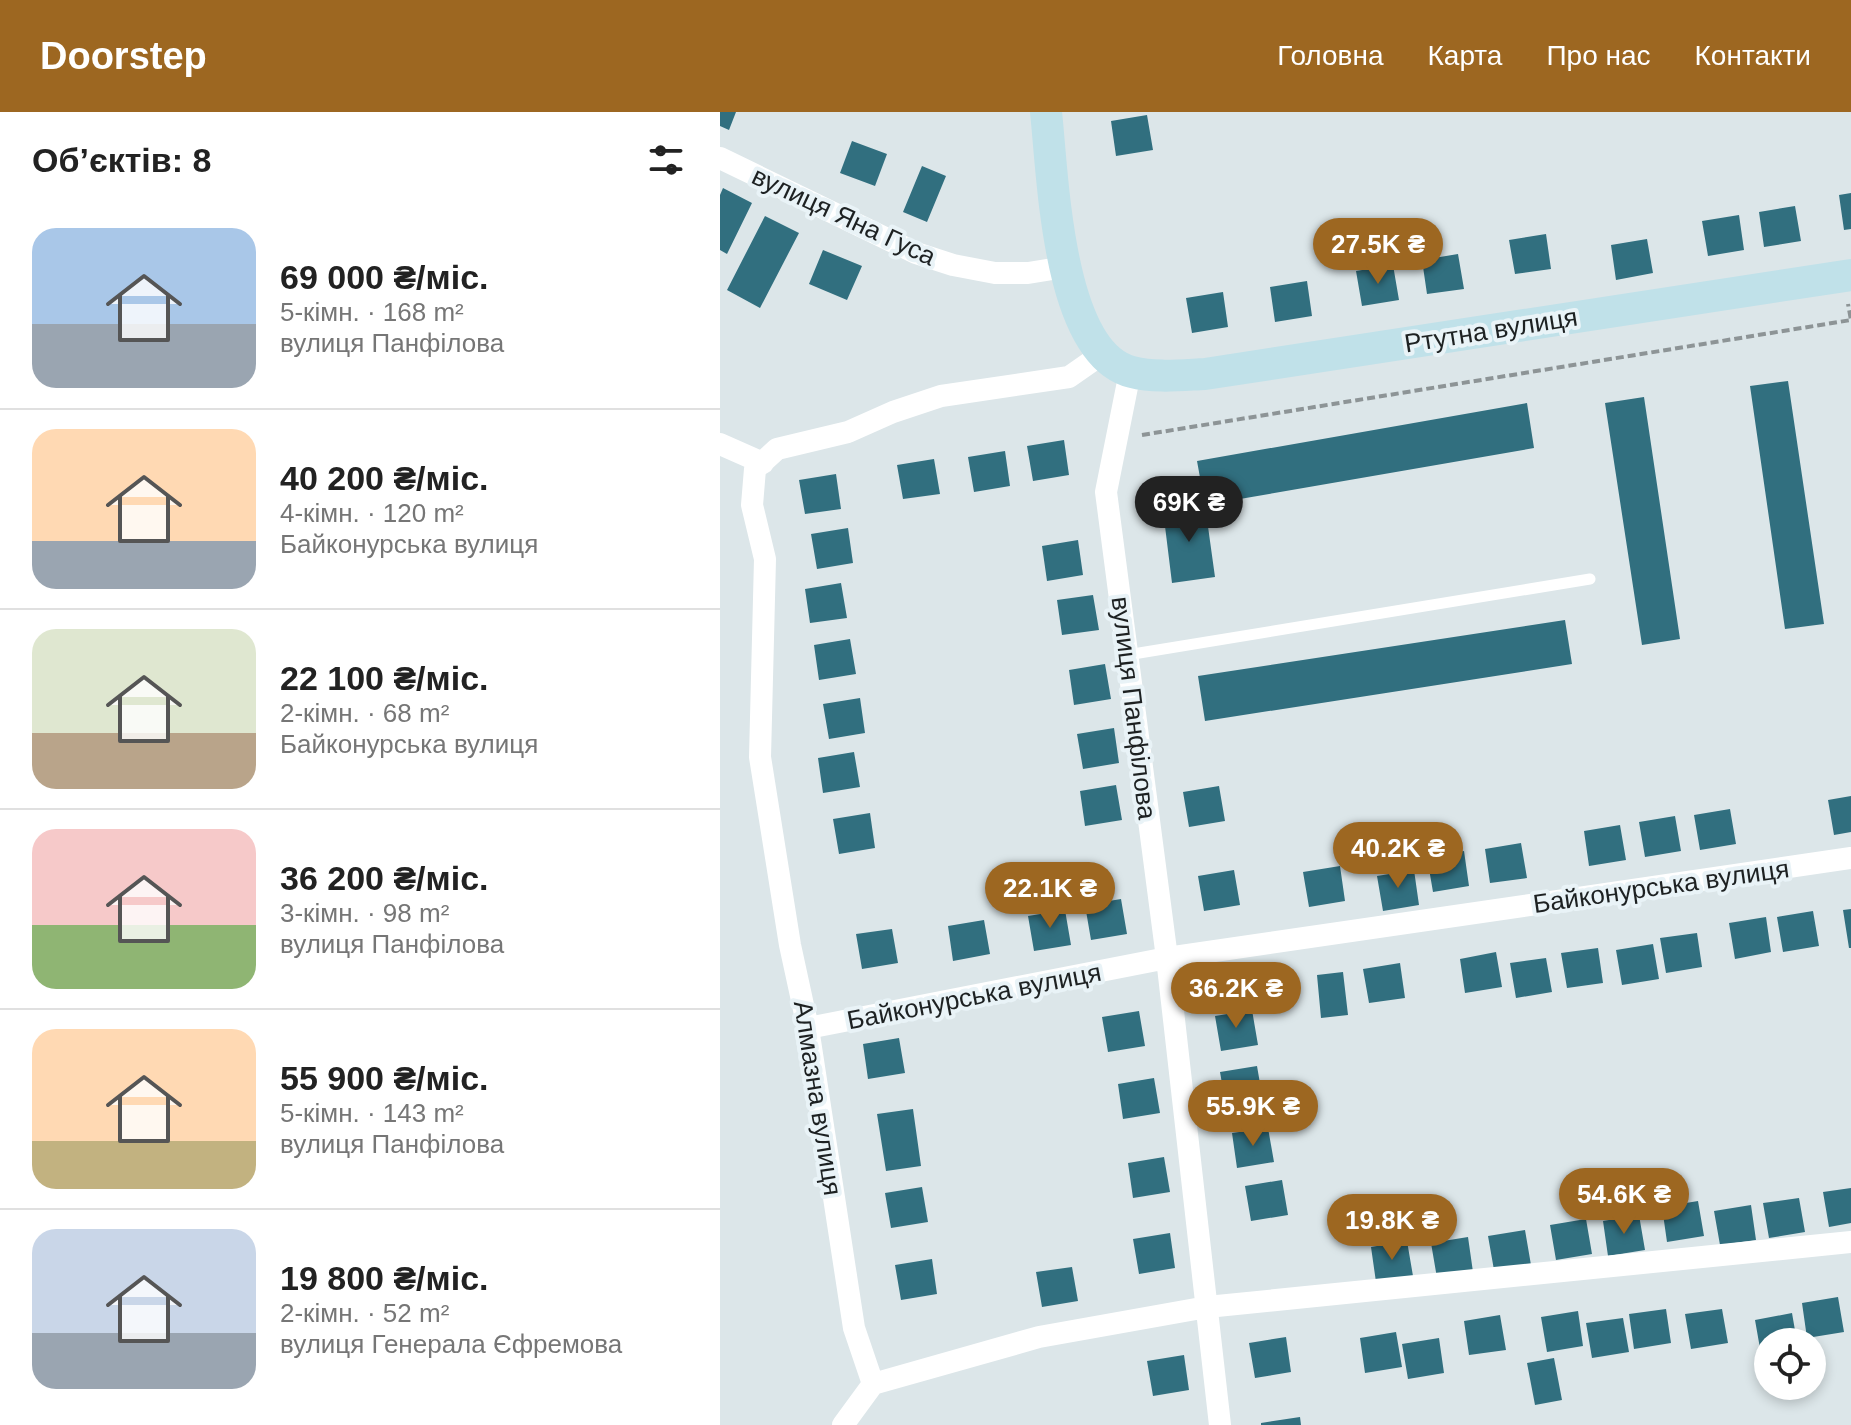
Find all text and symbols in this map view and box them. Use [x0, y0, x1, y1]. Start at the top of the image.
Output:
text: Doorstep [40, 35, 207, 77]
text: Головна [1277, 40, 1384, 71]
text: Карта [1428, 40, 1502, 71]
text: Про нас [1546, 40, 1651, 71]
text: Контакти [1695, 40, 1811, 71]
icon: filters [644, 138, 688, 182]
text: Об’єктів: 8 [32, 141, 211, 179]
street label: вулиця Яна Гуса [748, 160, 941, 272]
pin: 27.5K ₴ [1304, 218, 1452, 286]
text: 27.5K ₴ [1331, 229, 1425, 259]
text: 69 000 ₴/міс. [280, 258, 489, 296]
icon: home [96, 260, 192, 356]
text: 5-кімн. · 168 m² [280, 297, 464, 327]
street label: Ртутна вулиця [1402, 302, 1580, 358]
text: вулиця Панфілова [280, 328, 504, 358]
text: 40 200 ₴/міс. [280, 459, 489, 497]
icon: home [96, 461, 192, 557]
pin: 69K ₴ [1133, 476, 1245, 544]
text: 69K ₴ [1153, 487, 1225, 517]
text: 4-кімн. · 120 m² [280, 498, 464, 528]
text: Байконурська вулиця [280, 529, 538, 559]
street label: вулиця Панфілова [1105, 595, 1163, 822]
text: 22 100 ₴/міс. [280, 659, 489, 697]
icon: home [96, 661, 192, 757]
text: 2-кімн. · 68 m² [280, 698, 449, 728]
text: Байконурська вулиця [280, 729, 538, 759]
pin: 40.2K ₴ [1324, 822, 1472, 890]
text: 40.2K ₴ [1351, 833, 1445, 863]
street label: Байконурська вулиця [1531, 853, 1791, 919]
text: 36 200 ₴/міс. [280, 859, 489, 897]
icon: home [96, 861, 192, 957]
pin: 22.1K ₴ [976, 862, 1124, 930]
text: 22.1K ₴ [1003, 873, 1097, 903]
text: 3-кімн. · 98 m² [280, 898, 449, 928]
text: вулиця Панфілова [280, 929, 504, 959]
street label: Байконурська вулиця [844, 957, 1104, 1035]
pin: 36.2K ₴ [1162, 962, 1310, 1030]
text: 36.2K ₴ [1189, 973, 1283, 1003]
street label: Алмазна вулиця [788, 998, 848, 1198]
text: 55 900 ₴/міс. [280, 1059, 489, 1097]
icon: home [96, 1061, 192, 1157]
pin: 55.9K ₴ [1179, 1080, 1327, 1148]
text: 55.9K ₴ [1206, 1091, 1300, 1121]
text: 5-кімн. · 143 m² [280, 1098, 464, 1128]
text: вулиця Панфілова [280, 1129, 504, 1159]
pin: 54.6K ₴ [1550, 1168, 1698, 1236]
text: 54.6K ₴ [1577, 1179, 1671, 1209]
pin: 19.8K ₴ [1318, 1194, 1466, 1262]
text: 19.8K ₴ [1345, 1205, 1439, 1235]
text: 19 800 ₴/міс. [280, 1259, 489, 1297]
icon: home [96, 1261, 192, 1357]
text: 2-кімн. · 52 m² [280, 1298, 449, 1328]
map controls [1754, 1328, 1826, 1400]
button: locate [1754, 1328, 1826, 1400]
text: вулиця Генерала Єфремова [280, 1329, 622, 1359]

